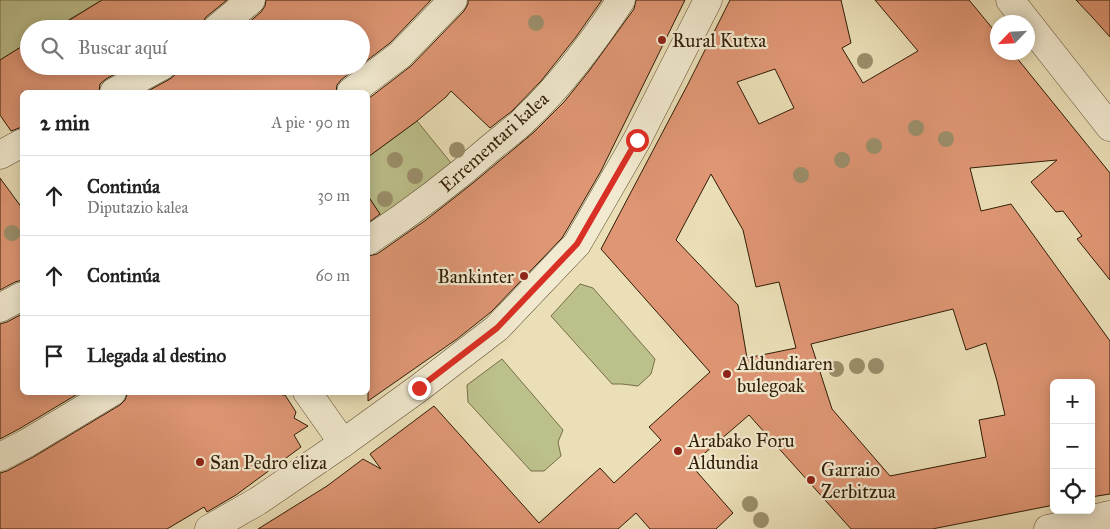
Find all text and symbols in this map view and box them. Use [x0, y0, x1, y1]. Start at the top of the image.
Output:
north arrow [990, 15, 1035, 60]
search box [20, 20, 370, 75]
place label: Rural Kutxa [672, 29, 767, 52]
icon: search [38, 34, 66, 62]
marker: Rural Kutxa [656, 34, 668, 46]
text: Buscar aquí [78, 36, 167, 59]
street label: Errementari kalea [435, 86, 554, 197]
text: 2 min [40, 110, 90, 136]
text: A pie · 90 m [272, 113, 350, 132]
route start [626, 129, 649, 152]
text: Continúa [87, 175, 160, 198]
icon: ahead [40, 182, 68, 210]
text: 30 m [317, 186, 350, 205]
text: Diputazio kalea [87, 198, 188, 217]
icon: ahead [40, 262, 68, 290]
text: Continúa [87, 264, 160, 287]
place label: Bankinter [437, 265, 515, 288]
text: 60 m [316, 266, 350, 285]
marker: Bankinter [518, 270, 530, 282]
icon: arrive [40, 342, 68, 370]
text: Llegada al destino [87, 344, 226, 367]
place label: Aldundiaren bulegoak [736, 352, 833, 398]
marker: Aldundiaren bulegoak [721, 368, 733, 380]
route end [408, 377, 431, 400]
map controls [1050, 379, 1095, 514]
button: + [1050, 379, 1095, 424]
button: − [1050, 424, 1095, 469]
place label: Arabako Foru Aldundia [687, 429, 795, 474]
marker: Arabako Foru Aldundia [672, 445, 684, 457]
place label: San Pedro eliza [210, 451, 328, 474]
marker: San Pedro eliza [194, 456, 206, 468]
place label: Garraio Zerbitzua [821, 458, 897, 503]
button: locate [1050, 469, 1095, 514]
marker: Garraio Zerbitzua [805, 474, 817, 486]

